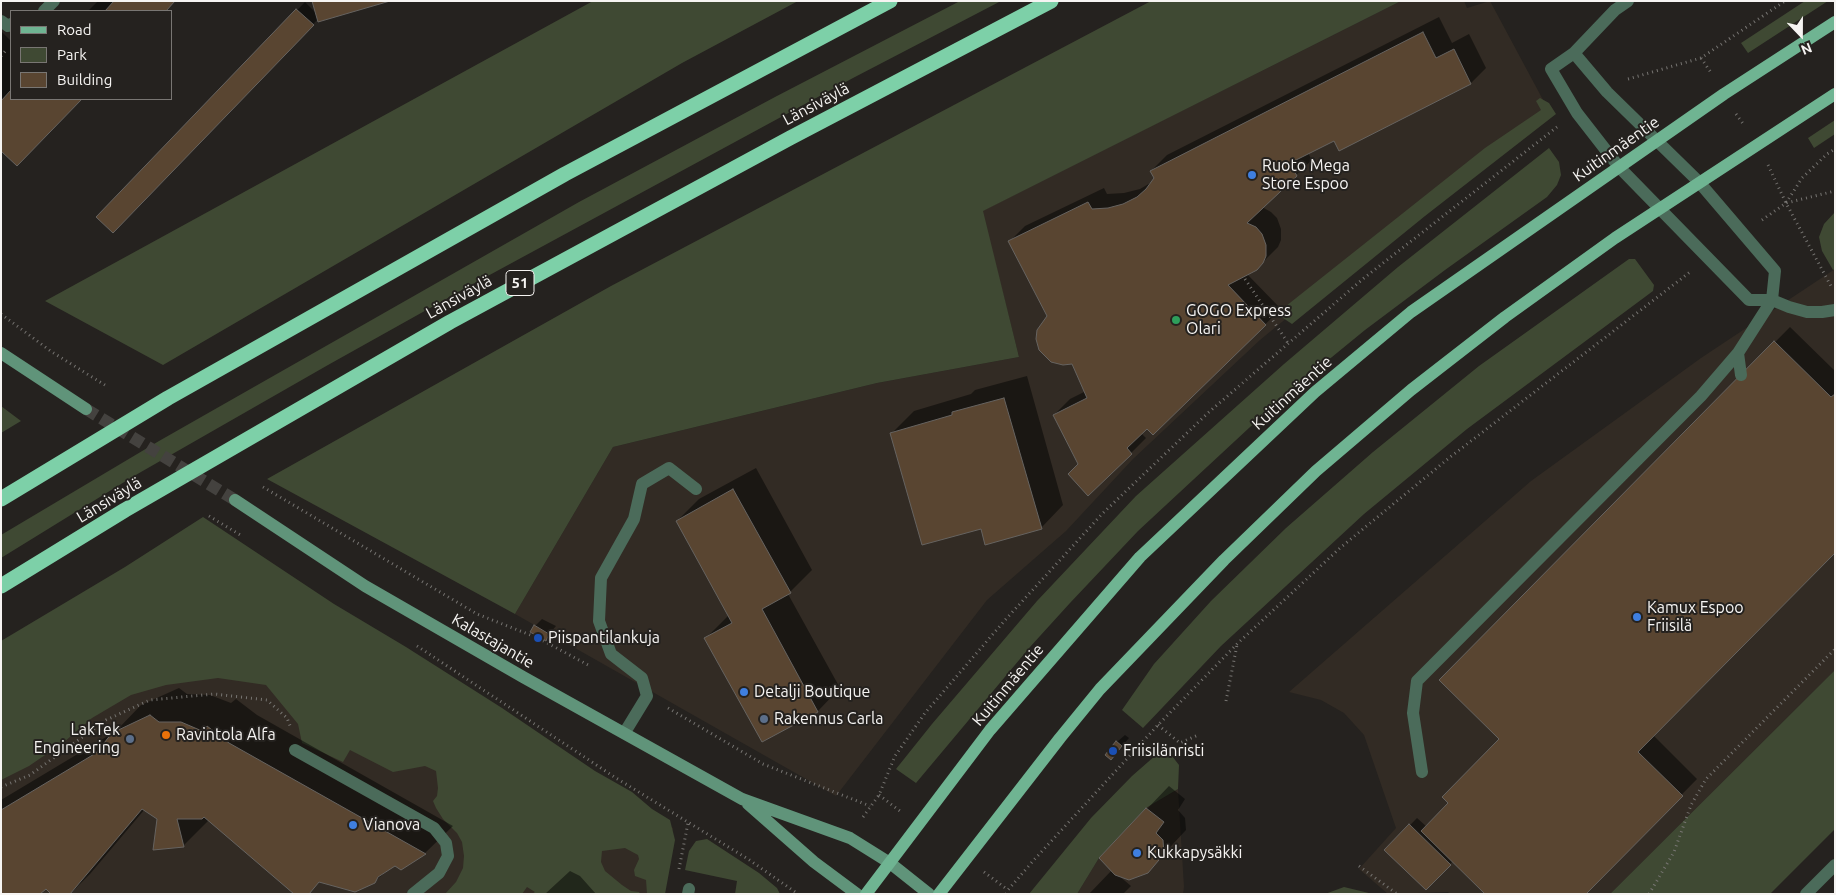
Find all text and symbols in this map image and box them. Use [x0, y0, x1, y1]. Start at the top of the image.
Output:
legend [10, 10, 172, 100]
north arrow [1776, 10, 1826, 60]
text: Road [57, 21, 92, 38]
text: N [1799, 40, 1814, 58]
text: Park [57, 46, 87, 63]
text: Building [57, 71, 112, 88]
street label: Länsiväylä [779, 79, 853, 129]
street label: Kuitinmäentie [1569, 112, 1663, 186]
place label: Ruoto Mega Store Espoo [1262, 156, 1350, 194]
marker: Ruoto Mega Store Espoo [1246, 169, 1258, 181]
road number: 51 [506, 270, 534, 296]
street label: Länsiväylä [423, 271, 495, 323]
place label: GOGO Express Olari [1186, 301, 1291, 339]
marker: GOGO Express Olari [1170, 314, 1182, 326]
street label: Kuitinmäentie [1248, 352, 1336, 434]
street label: Länsiväylä [73, 473, 145, 527]
place label: Kamux Espoo Friisilä [1647, 598, 1744, 636]
street label: Kalastajantie [448, 610, 538, 672]
marker: Kamux Espoo Friisilä [1631, 611, 1643, 623]
place label: Piispantilankuja [548, 628, 660, 648]
marker: Piispantilankuja [532, 632, 544, 644]
street label: Kuitinmäentie [968, 640, 1048, 730]
place label: Detalji Boutique [754, 682, 870, 702]
marker: Detalji Boutique [738, 686, 750, 698]
place label: Rakennus Carla [774, 709, 883, 729]
marker: Rakennus Carla [758, 713, 770, 725]
place label: LakTek Engineering [34, 720, 120, 758]
place label: Ravintola Alfa [176, 725, 276, 745]
marker: Ravintola Alfa [160, 729, 172, 741]
marker: LakTek Engineering [124, 733, 136, 745]
place label: Friisilänristi [1123, 741, 1204, 761]
marker: Friisilänristi [1107, 745, 1119, 757]
place label: Vianova [363, 815, 420, 835]
marker: Vianova [347, 819, 359, 831]
place label: Kukkapysäkki [1147, 843, 1242, 863]
marker: Kukkapysäkki [1131, 847, 1143, 859]

